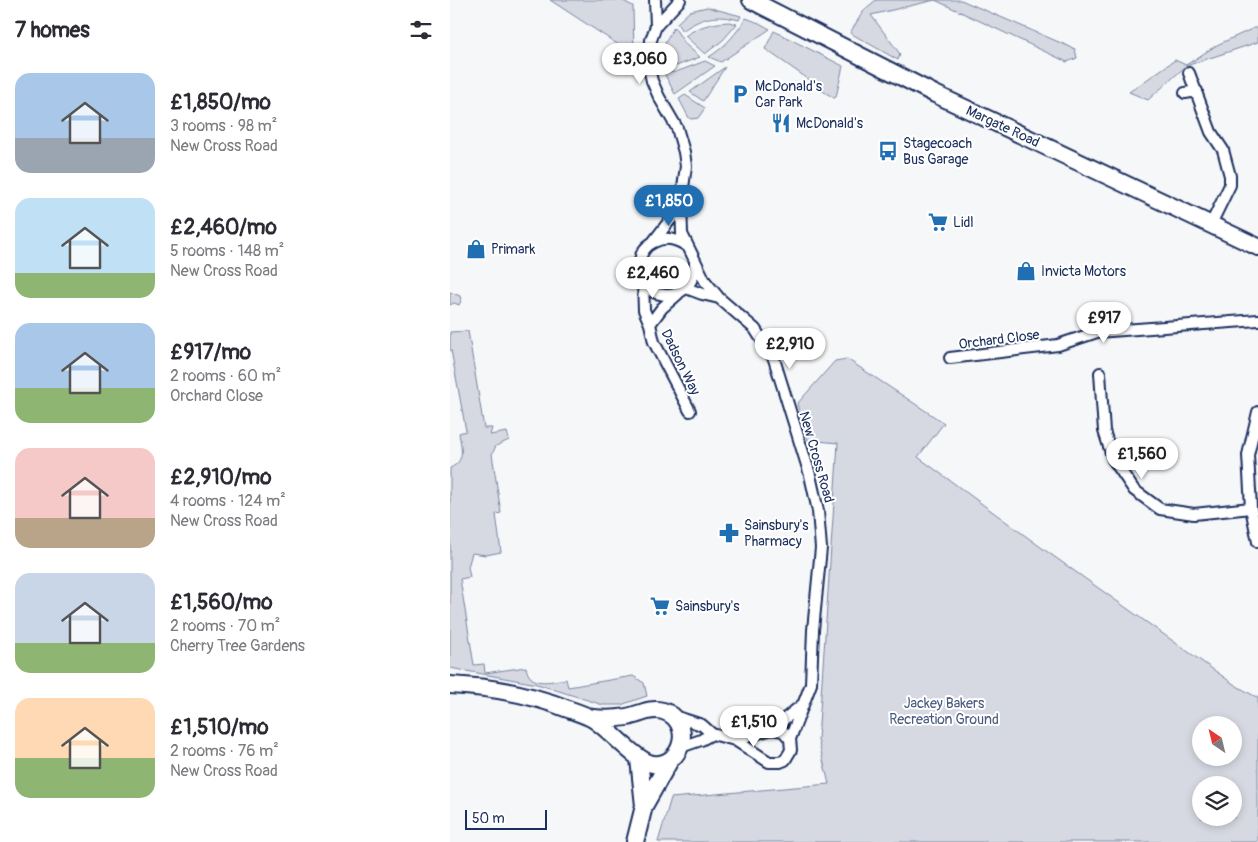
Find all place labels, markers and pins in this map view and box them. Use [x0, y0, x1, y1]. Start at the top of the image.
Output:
pin: £3,060 [599, 42, 681, 85]
place label: McDonald's Car Park [755, 78, 823, 111]
parking icon: McDonald's Car Park [729, 83, 751, 105]
restaurant icon: McDonald's [770, 112, 792, 134]
place label: McDonald's [796, 115, 864, 132]
place label: Stagecoach Bus Garage [903, 135, 972, 168]
bus stop icon: Stagecoach Bus Garage [877, 140, 899, 162]
pin: £1,850 [628, 184, 710, 227]
supermarket icon: Lidl [927, 211, 949, 233]
place label: Lidl [953, 214, 974, 231]
shop icon: Primark [465, 238, 487, 260]
place label: Primark [491, 241, 536, 258]
pin: £2,460 [612, 256, 694, 299]
shop icon: Invicta Motors [1015, 260, 1037, 282]
place label: Invicta Motors [1041, 263, 1127, 280]
pin: £917 [1074, 302, 1134, 344]
pin: £2,910 [749, 328, 831, 370]
pin: £1,560 [1101, 438, 1183, 480]
place label: Sainsbury's Pharmacy [744, 517, 809, 550]
pharmacy icon: Sainsbury's Pharmacy [718, 522, 740, 544]
supermarket icon: Sainsbury's [649, 595, 671, 617]
place label: Sainsbury's [675, 598, 740, 615]
pin: £1,510 [713, 706, 795, 748]

